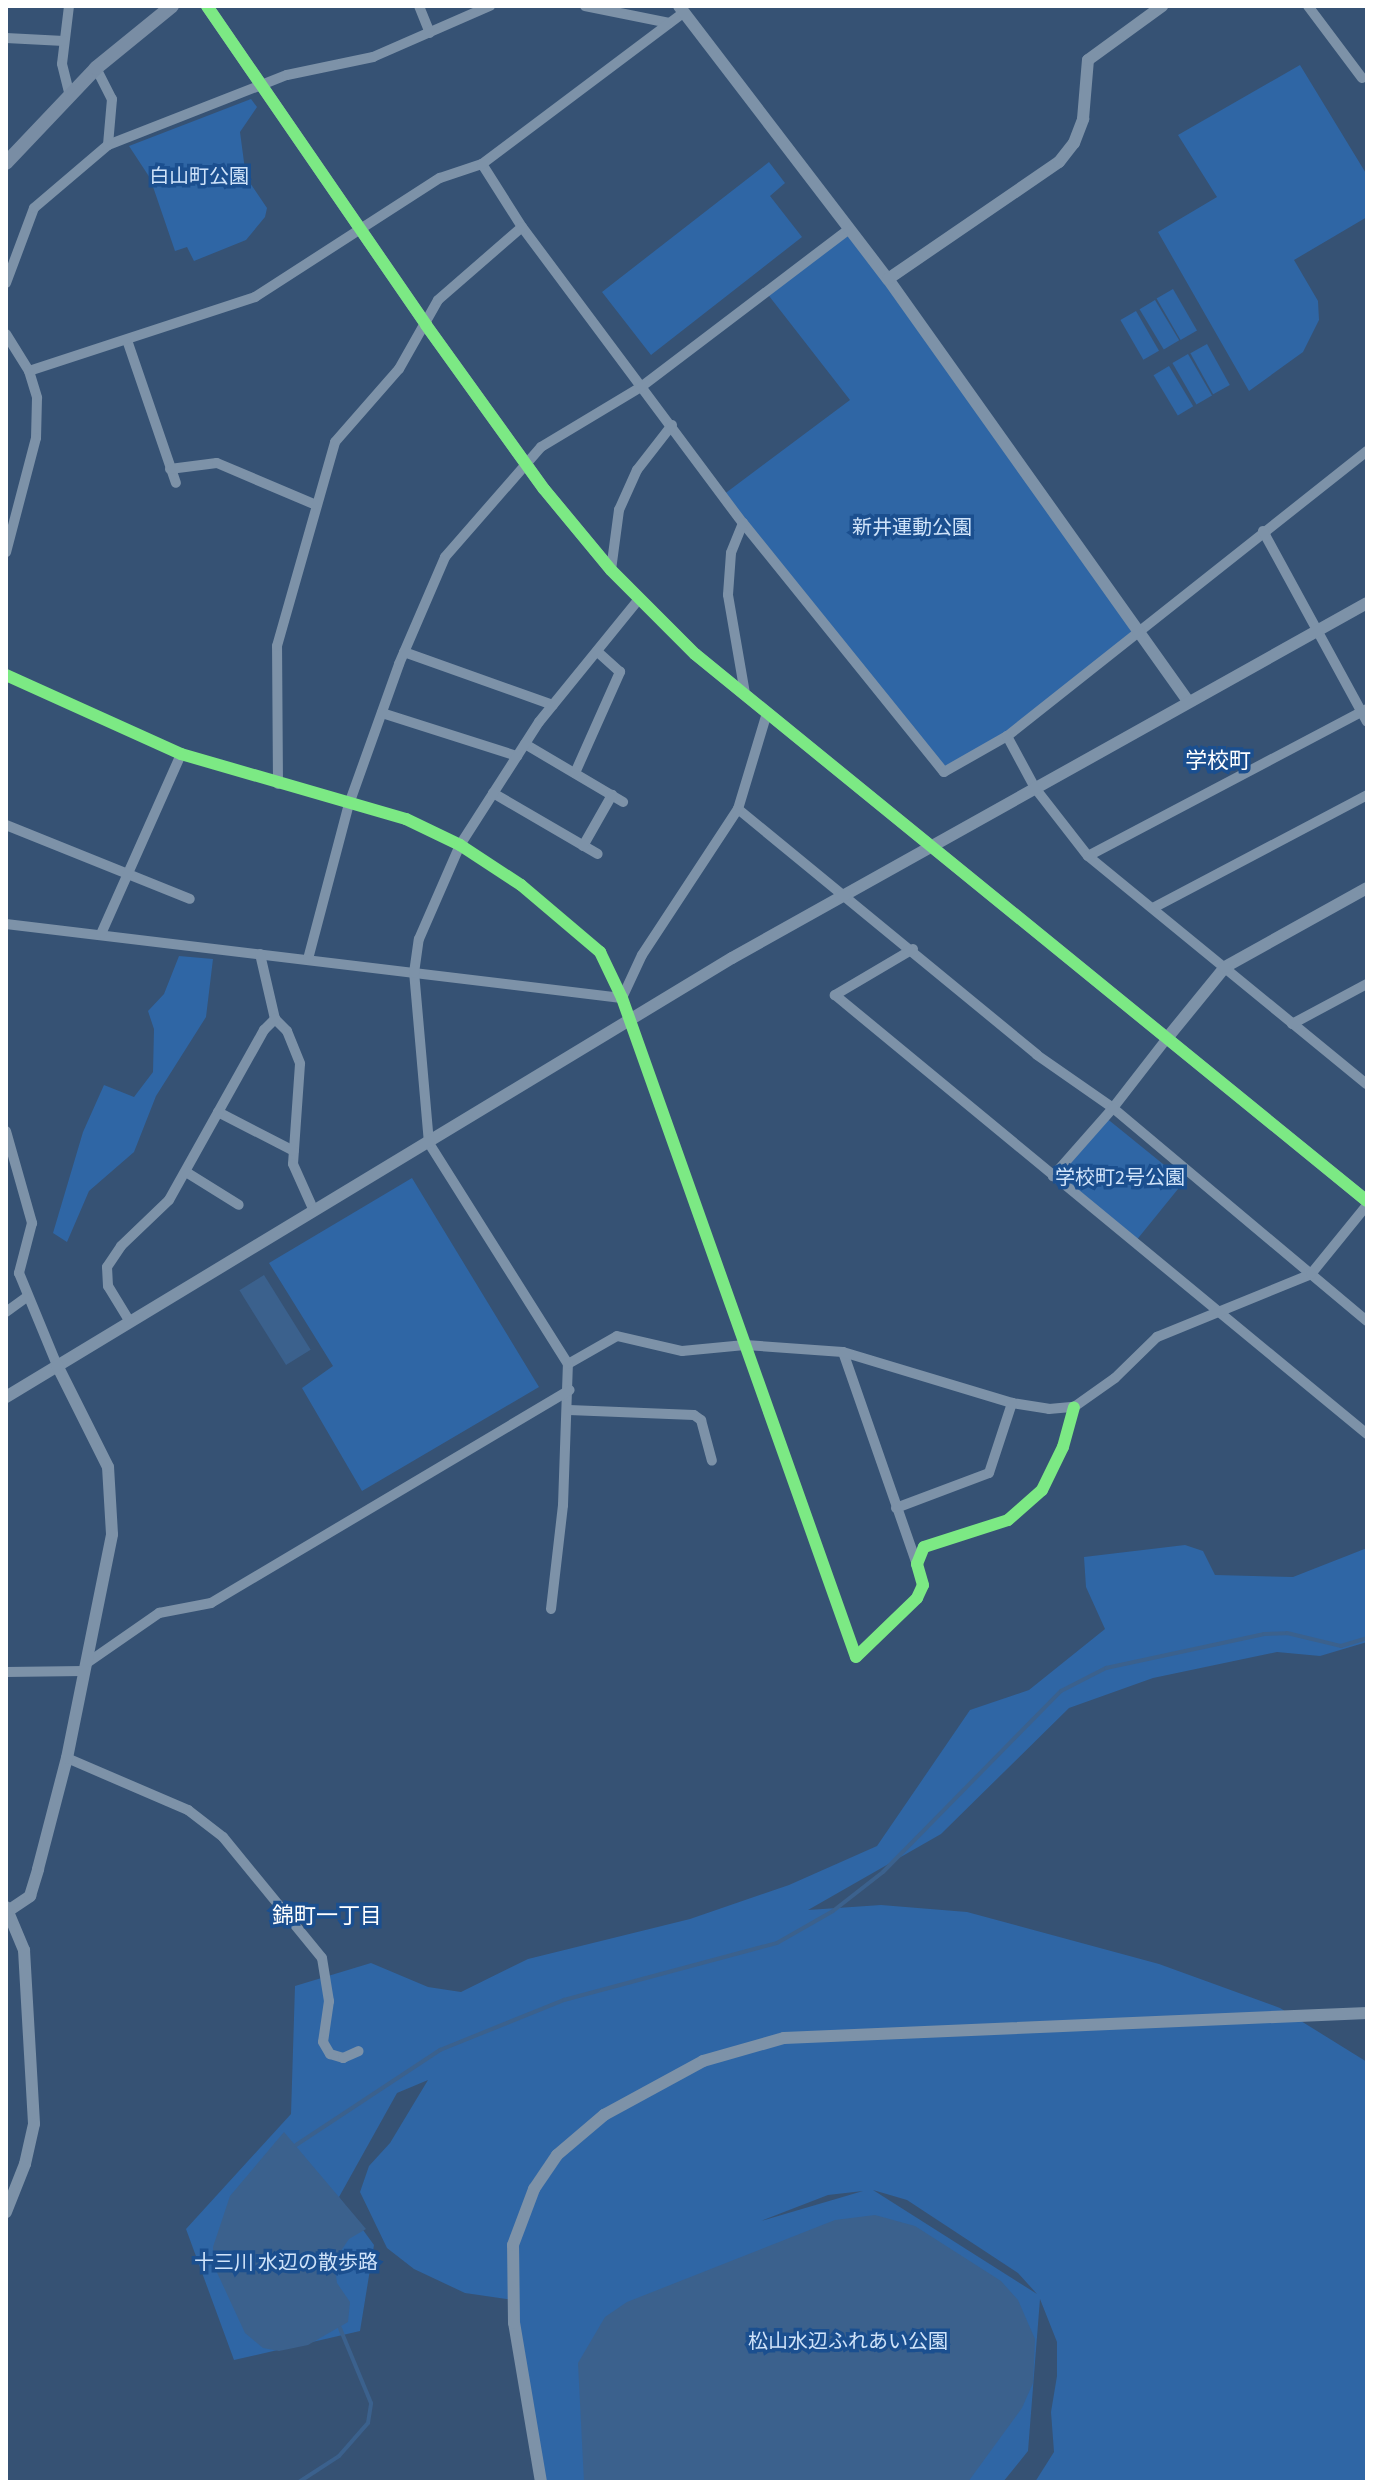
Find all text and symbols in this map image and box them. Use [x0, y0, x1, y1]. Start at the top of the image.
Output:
park label: 白山町公園 [149, 165, 249, 189]
park label: 新井運動公園 [852, 516, 972, 540]
district label: 学校町 [1185, 749, 1251, 775]
park label: 学校町2号公園 [1055, 1166, 1185, 1190]
district label: 錦町一丁目 [272, 1904, 382, 1930]
park label: 十三川 水辺の散歩路 [194, 2251, 378, 2275]
park label: 松山水辺ふれあい公園 [748, 2330, 948, 2354]

